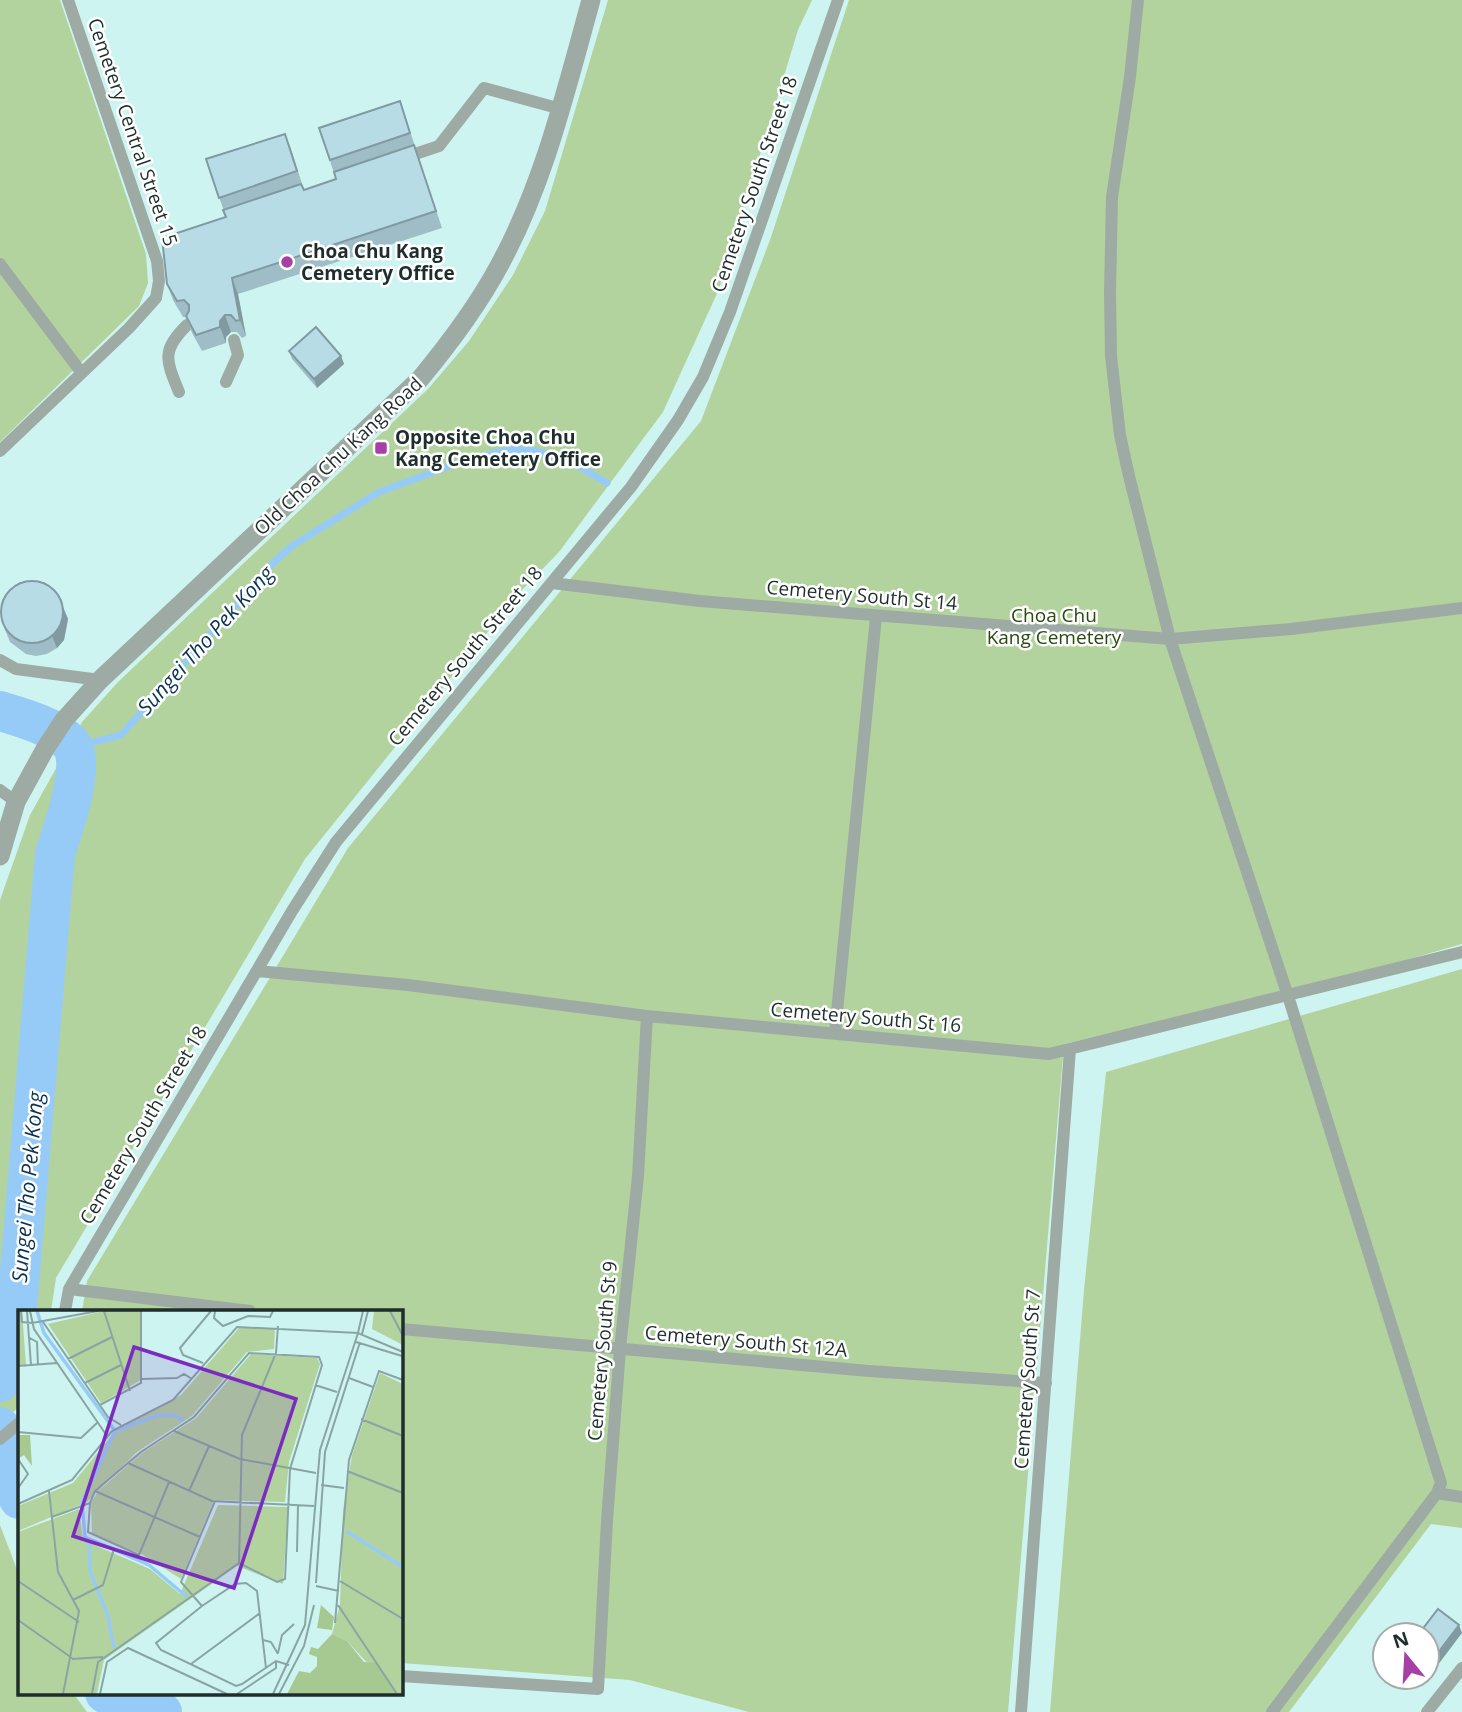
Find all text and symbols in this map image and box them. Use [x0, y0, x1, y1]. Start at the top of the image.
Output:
street label: Cemetery Central Street 15 [82, 15, 184, 249]
street label: Cemetery South Street 18 [705, 72, 803, 296]
place label: Choa Chu Kang Cemetery Office [301, 238, 455, 286]
marker: Choa Chu Kang Cemetery Office [279, 254, 295, 270]
street label: Old Choa Chu Kang Road [248, 371, 428, 541]
place label: Opposite Choa Chu Kang Cemetery Office [395, 424, 601, 472]
marker: Opposite Choa Chu Kang Cemetery Office [373, 440, 389, 456]
water label: Sungei Tho Pek Kong [131, 559, 280, 720]
street label: Cemetery South Street 18 [382, 561, 548, 751]
street label: Cemetery South St 14 [766, 574, 959, 616]
park label: Choa Chu Kang Cemetery [987, 602, 1122, 650]
street label: Cemetery South St 16 [770, 996, 962, 1038]
street label: Cemetery South Street 18 [73, 1021, 213, 1229]
water label: Sungei Tho Pek Kong [5, 1089, 49, 1284]
street label: Cemetery South St 9 [581, 1260, 623, 1442]
street label: Cemetery South St 7 [1008, 1288, 1046, 1470]
inset map [18, 1310, 402, 1694]
street label: Cemetery South St 12A [644, 1319, 848, 1363]
north arrow [1371, 1621, 1441, 1691]
text: N [1389, 1625, 1412, 1655]

